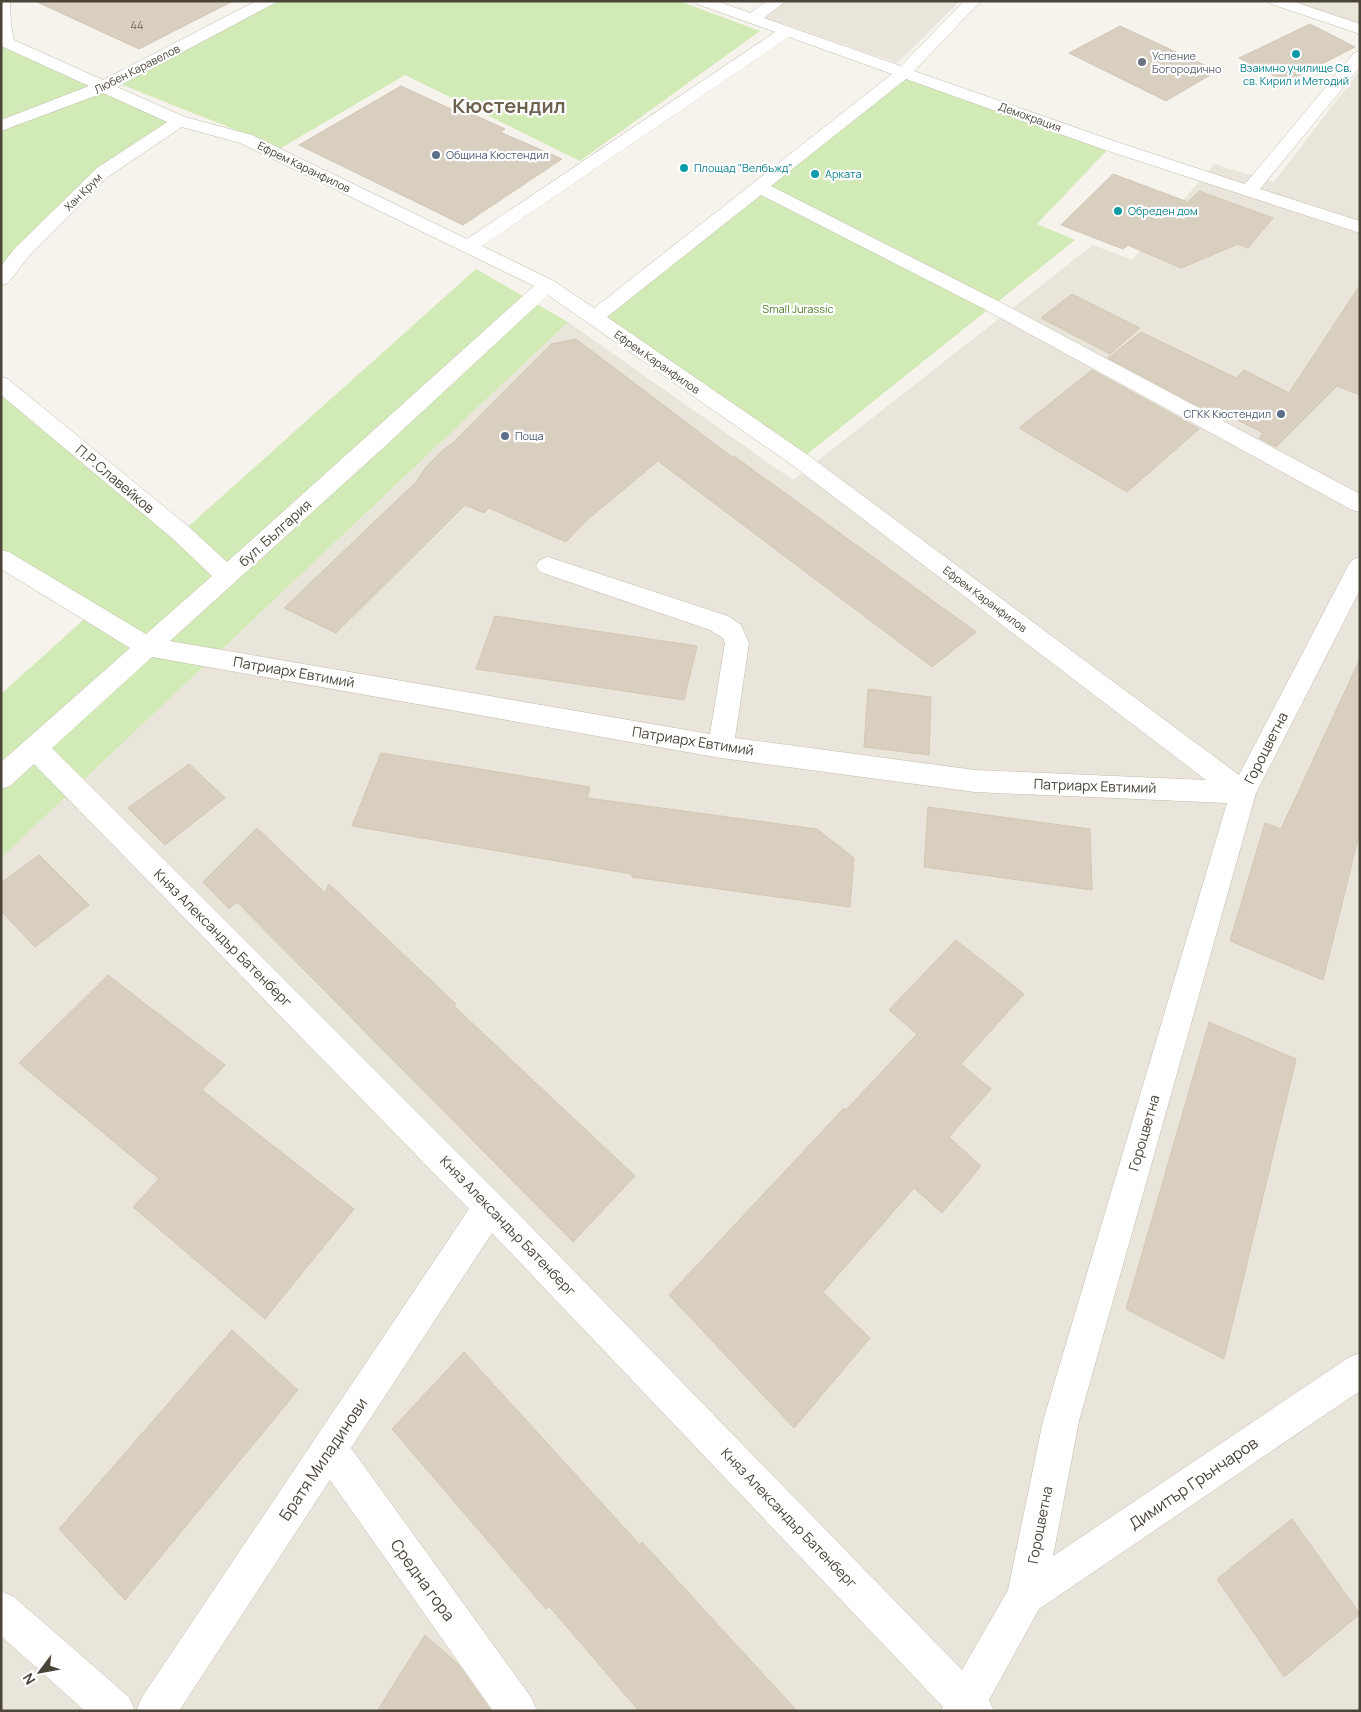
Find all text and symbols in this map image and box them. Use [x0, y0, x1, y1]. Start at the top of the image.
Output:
house number: 44 [130, 17, 144, 32]
street label: Любен Kаравелов [91, 40, 182, 97]
place label: Успение Богородично [1152, 48, 1222, 76]
marker: Взаимно училище Св. св. Кирил и Методий [1290, 48, 1302, 60]
marker: Успение Богородично [1136, 56, 1148, 68]
place label: Взаимно училище Св. св. Кирил и Методий [1240, 60, 1352, 88]
district label: Кюстендил [452, 92, 566, 119]
street label: Демокрация [997, 98, 1064, 135]
street label: Ефрем Каранфилов [255, 138, 353, 196]
place label: Община Кюстендил [446, 147, 549, 162]
marker: Община Кюстендил [430, 149, 442, 161]
place label: Площад "Велбъжд" [694, 160, 793, 175]
marker: Площад "Велбъжд" [678, 162, 690, 174]
place label: Арката [825, 166, 862, 181]
marker: Арката [809, 168, 821, 180]
street label: Хан Крум [60, 169, 105, 214]
place label: Обреден дом [1128, 203, 1198, 218]
marker: Обреден дом [1112, 205, 1124, 217]
park label: Small Jurassic [762, 301, 834, 316]
street label: Ефрем Каранфилов [611, 326, 703, 397]
place label: СГКК Кюстендил [1183, 406, 1271, 421]
marker: СГКК Кюстендил [1275, 408, 1287, 420]
place label: Поща [515, 428, 544, 443]
marker: Поща [499, 430, 511, 442]
street label: П.Р.Славейков [72, 440, 159, 517]
street label: бул. България [234, 495, 315, 570]
street label: Ефрем Каранфилов [940, 562, 1030, 635]
street label: Патриарх Евтимий [232, 651, 356, 692]
street label: Гороцветна [1239, 708, 1292, 787]
street label: Патриарх Евтимий [631, 722, 755, 760]
street label: Патриарх Евтимий [1033, 774, 1157, 797]
street label: Княз Александър Батенберг [150, 864, 297, 1011]
street label: Гороцветна [1124, 1092, 1163, 1173]
street label: Княз Александър Батенберг [436, 1151, 581, 1300]
street label: Братя Миладинови [274, 1393, 372, 1525]
street label: Димитър Грънчаров [1124, 1431, 1262, 1534]
street label: Княз Александър Батенберг [717, 1443, 862, 1592]
street label: Гороцветна [1023, 1485, 1056, 1565]
street label: Средна гора [386, 1534, 460, 1626]
north arrow [15, 1647, 65, 1697]
text: N [18, 1670, 39, 1688]

